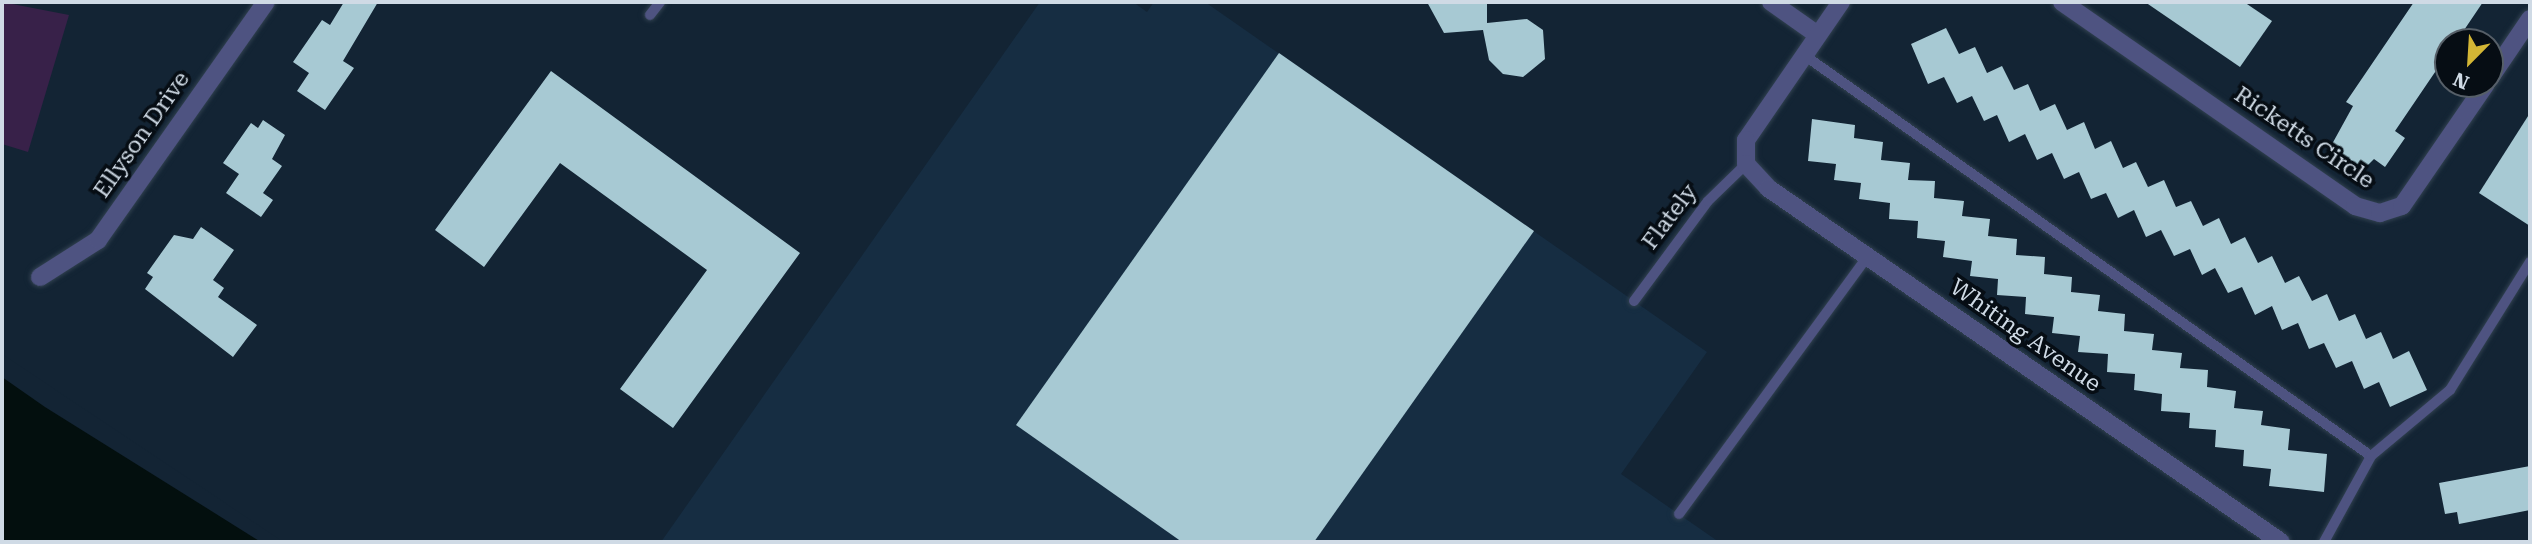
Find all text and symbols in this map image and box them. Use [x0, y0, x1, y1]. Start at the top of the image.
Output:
north arrow [2434, 28, 2504, 98]
street label: Ellyson Drive [88, 66, 196, 204]
text: N [2450, 67, 2472, 94]
street label: Ricketts Circle [2229, 81, 2379, 195]
street label: Flately [1637, 179, 1703, 255]
street label: Whiting Avenue [1944, 274, 2106, 398]

